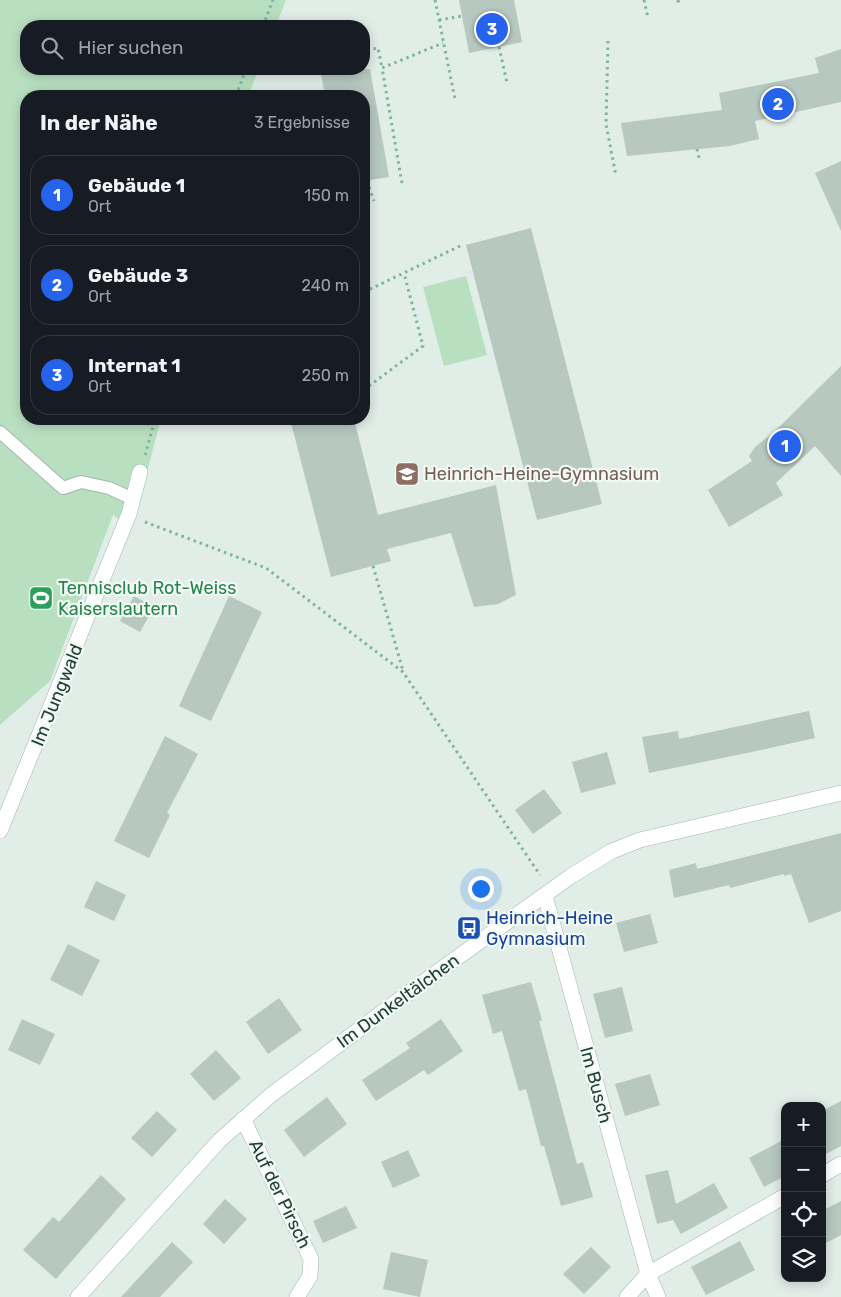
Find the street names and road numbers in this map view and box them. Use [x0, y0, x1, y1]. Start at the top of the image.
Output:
street label: Im Jungwald [27, 641, 87, 749]
street label: Im Dunkeltälchen [332, 949, 464, 1053]
street label: Im Busch [575, 1044, 617, 1126]
street label: Auf der Pirsch [244, 1136, 316, 1252]

